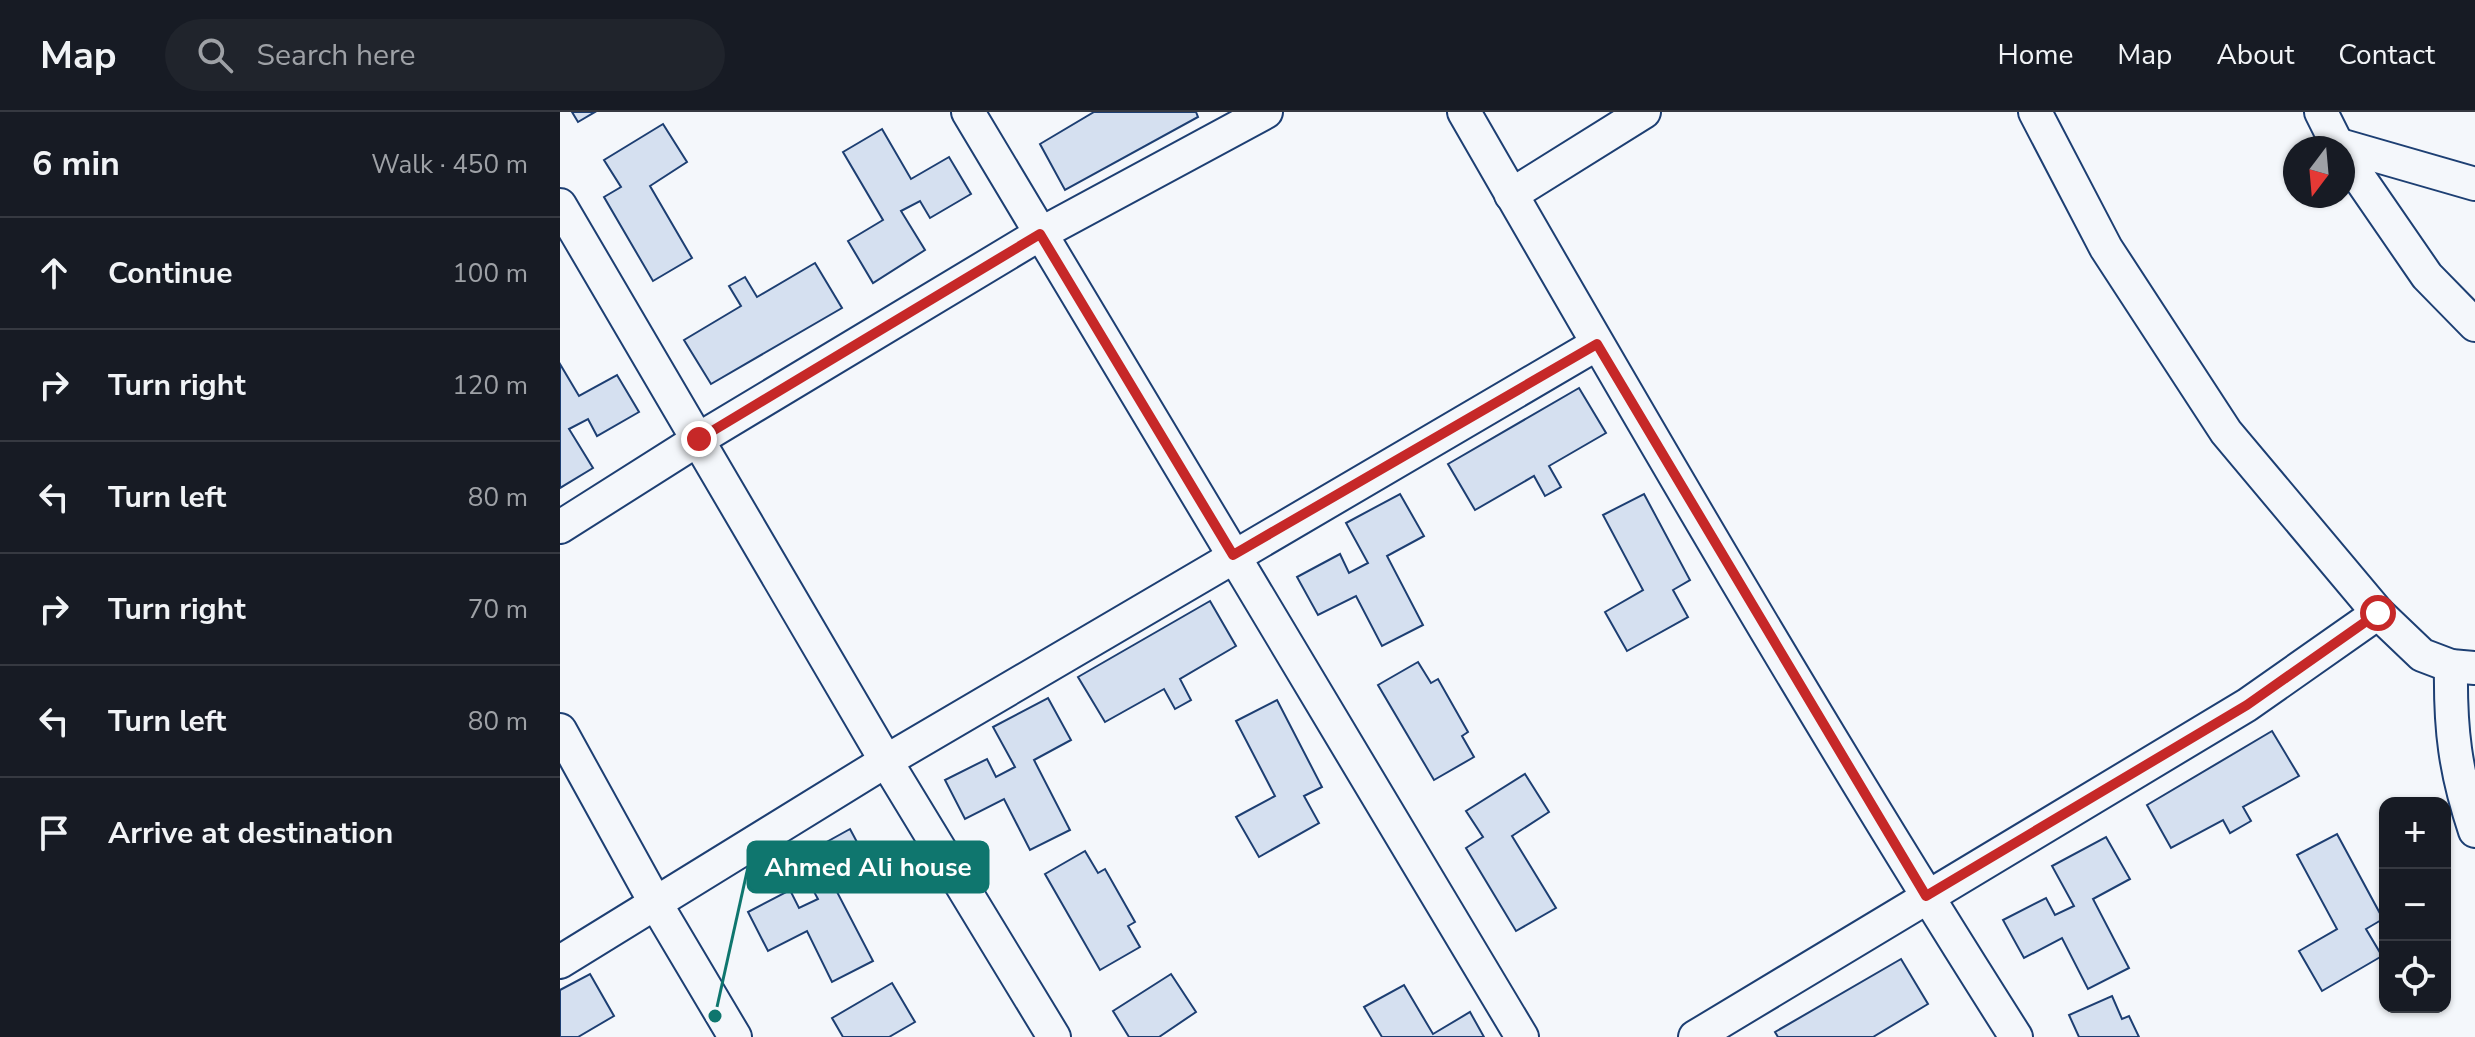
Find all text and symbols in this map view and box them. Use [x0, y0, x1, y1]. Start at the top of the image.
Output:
search box [165, 19, 725, 91]
text: Map [40, 30, 117, 81]
icon: search [193, 33, 237, 77]
text: Search here [257, 35, 416, 76]
text: Home [1998, 36, 2073, 74]
text: Map [2117, 36, 2172, 74]
text: About [2216, 36, 2294, 74]
text: Contact [2338, 36, 2435, 74]
north arrow [2283, 136, 2355, 208]
text: 6 min [32, 141, 120, 187]
text: Walk · 450 m [371, 147, 528, 182]
icon: ahead [32, 251, 76, 295]
text: Continue [108, 253, 233, 294]
text: 100 m [452, 256, 528, 291]
icon: right [32, 363, 76, 407]
text: Turn right [108, 365, 246, 406]
text: 120 m [452, 368, 528, 403]
route end [681, 421, 717, 457]
icon: left [32, 475, 76, 519]
text: Turn left [108, 477, 226, 518]
text: 80 m [468, 480, 528, 515]
icon: right [32, 587, 76, 631]
text: Turn right [108, 589, 246, 630]
text: 70 m [468, 592, 528, 627]
route start [2360, 595, 2396, 631]
icon: left [32, 699, 76, 743]
text: Turn left [108, 701, 226, 742]
text: 80 m [468, 704, 528, 739]
map controls [2379, 797, 2451, 1013]
button: + [2379, 797, 2451, 869]
icon: arrive [32, 811, 76, 855]
text: Arrive at destination [108, 813, 393, 854]
callout: Ahmed Ali house [748, 842, 988, 892]
text: Ahmed Ali house [764, 850, 972, 885]
button: − [2379, 869, 2451, 941]
button: locate [2379, 941, 2451, 1013]

